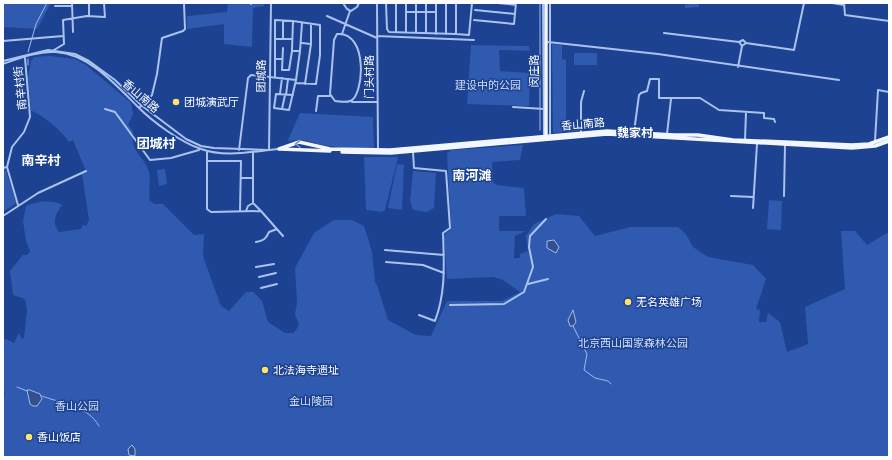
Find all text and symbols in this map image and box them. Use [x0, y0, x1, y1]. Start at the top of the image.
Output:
street label: 门头村路 [363, 55, 376, 99]
street label: 闵庄路 [528, 55, 541, 88]
street label: 团城路 [255, 59, 268, 93]
street label: 南辛村街 [12, 65, 29, 111]
street label: 香山南路 [120, 77, 162, 116]
park label: 建设中的公园 [455, 79, 521, 92]
place label: 团城演武厅 [184, 96, 239, 109]
marker: 团城演武厅 [171, 97, 181, 107]
street label: 香山南路 [561, 116, 606, 133]
district label: 魏家村 [617, 126, 653, 140]
district label: 团城村 [136, 136, 176, 151]
one-way arrow [295, 140, 301, 148]
district label: 南辛村 [21, 153, 61, 168]
district label: 南河滩 [452, 168, 492, 183]
place label: 无名英雄广场 [636, 296, 702, 309]
marker: 无名英雄广场 [623, 297, 633, 307]
park label: 北京西山国家森林公园 [578, 337, 688, 350]
place label: 北法海寺遗址 [273, 364, 339, 377]
marker: 北法海寺遗址 [260, 365, 270, 375]
park label: 金山陵园 [289, 395, 333, 408]
park label: 香山公园 [55, 400, 99, 413]
place label: 香山饭店 [37, 431, 81, 444]
marker: 香山饭店 [24, 432, 34, 442]

